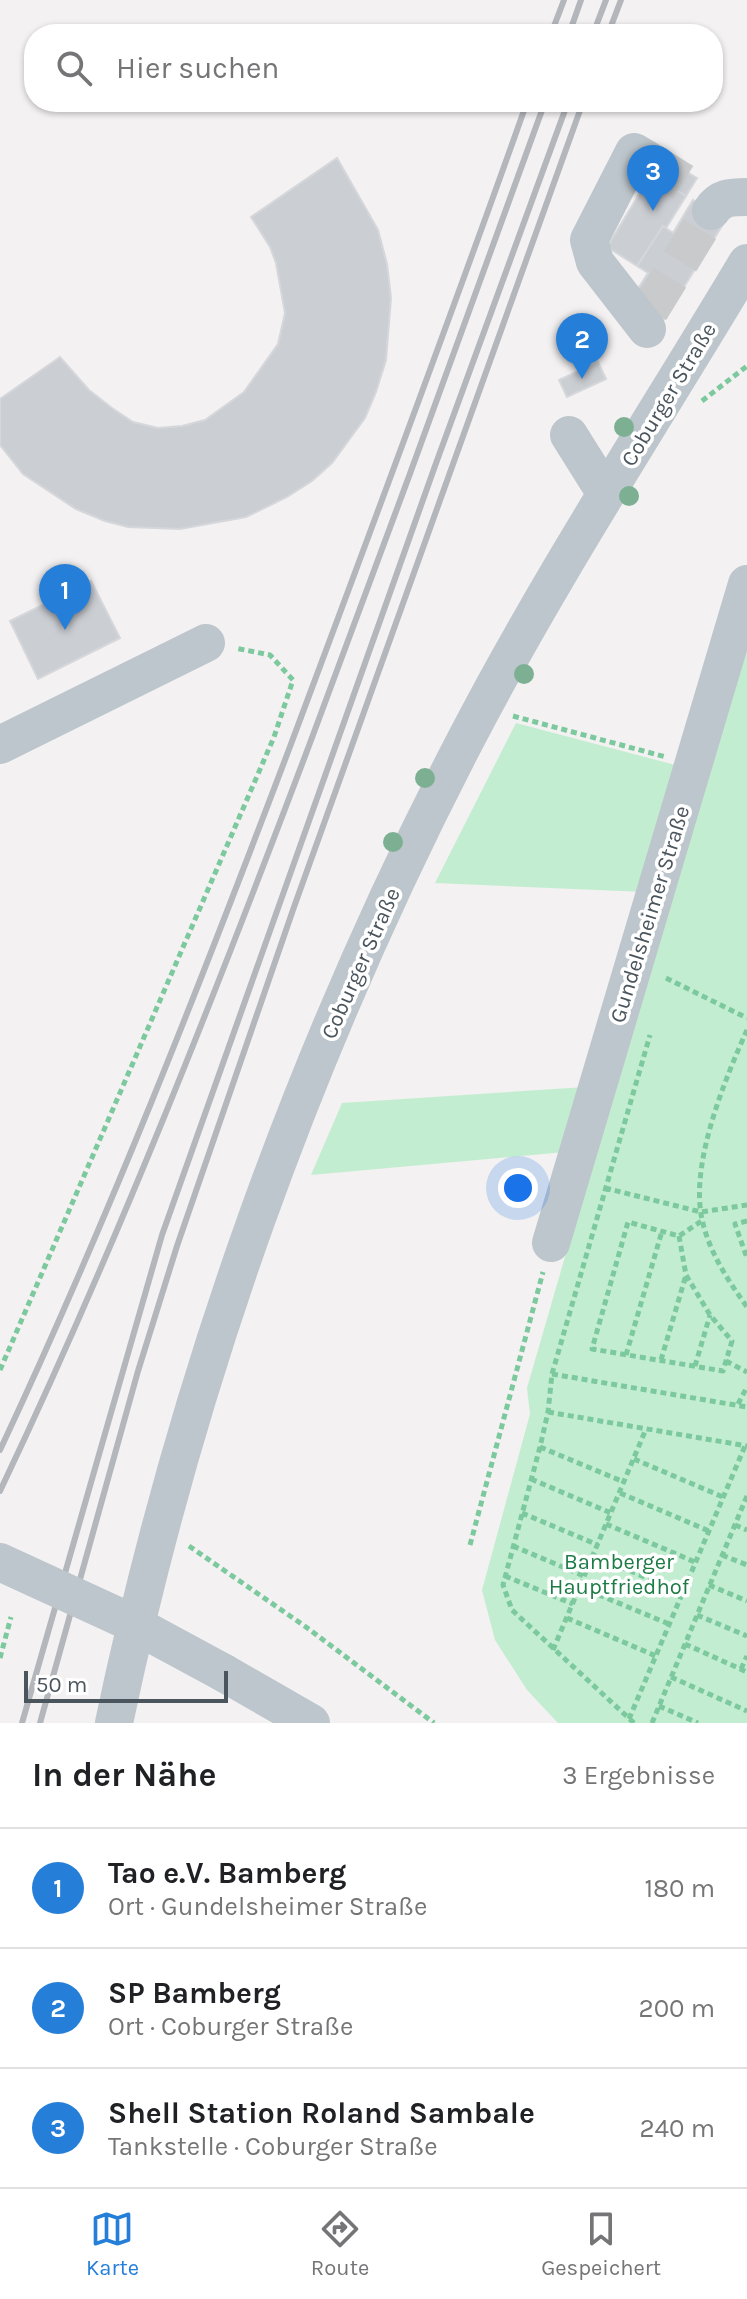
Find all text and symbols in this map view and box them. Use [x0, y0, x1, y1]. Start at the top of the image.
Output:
search box [24, 24, 723, 112]
icon: search [52, 46, 96, 90]
text: Hier suchen [116, 50, 279, 86]
pin: 3 [627, 145, 679, 211]
pin: 2 [556, 313, 608, 379]
street label: Coburger Straße [616, 318, 722, 471]
pin: 1 [39, 564, 91, 630]
street label: Gundelsheimer Straße [605, 803, 695, 1026]
street label: Coburger Straße [316, 884, 406, 1043]
your location [498, 1168, 538, 1208]
park label: Bamberger Hauptfriedhof [549, 1549, 690, 1600]
scale bar [24, 1667, 228, 1703]
text: 50 m [36, 1672, 87, 1698]
text: In der Nähe [32, 1755, 216, 1795]
text: 3 Ergebnisse [562, 1760, 715, 1791]
text: Tao e.V. Bamberg [108, 1855, 346, 1891]
text: 1 [53, 1873, 63, 1904]
text: 180 m [645, 1873, 715, 1904]
text: Ort · Gundelsheimer Straße [108, 1891, 427, 1922]
text: SP Bamberg [108, 1975, 281, 2011]
text: 2 [50, 1993, 66, 2024]
text: 200 m [639, 1993, 715, 2024]
text: Ort · Coburger Straße [108, 2011, 353, 2042]
text: Shell Station Roland Sambale [108, 2095, 535, 2131]
text: 3 [50, 2113, 66, 2144]
text: 240 m [639, 2113, 715, 2144]
text: Tankstelle · Coburger Straße [108, 2131, 438, 2162]
tab: Karte [86, 2207, 139, 2281]
tab: Route [311, 2207, 369, 2281]
tab: Gespeichert [541, 2207, 661, 2281]

